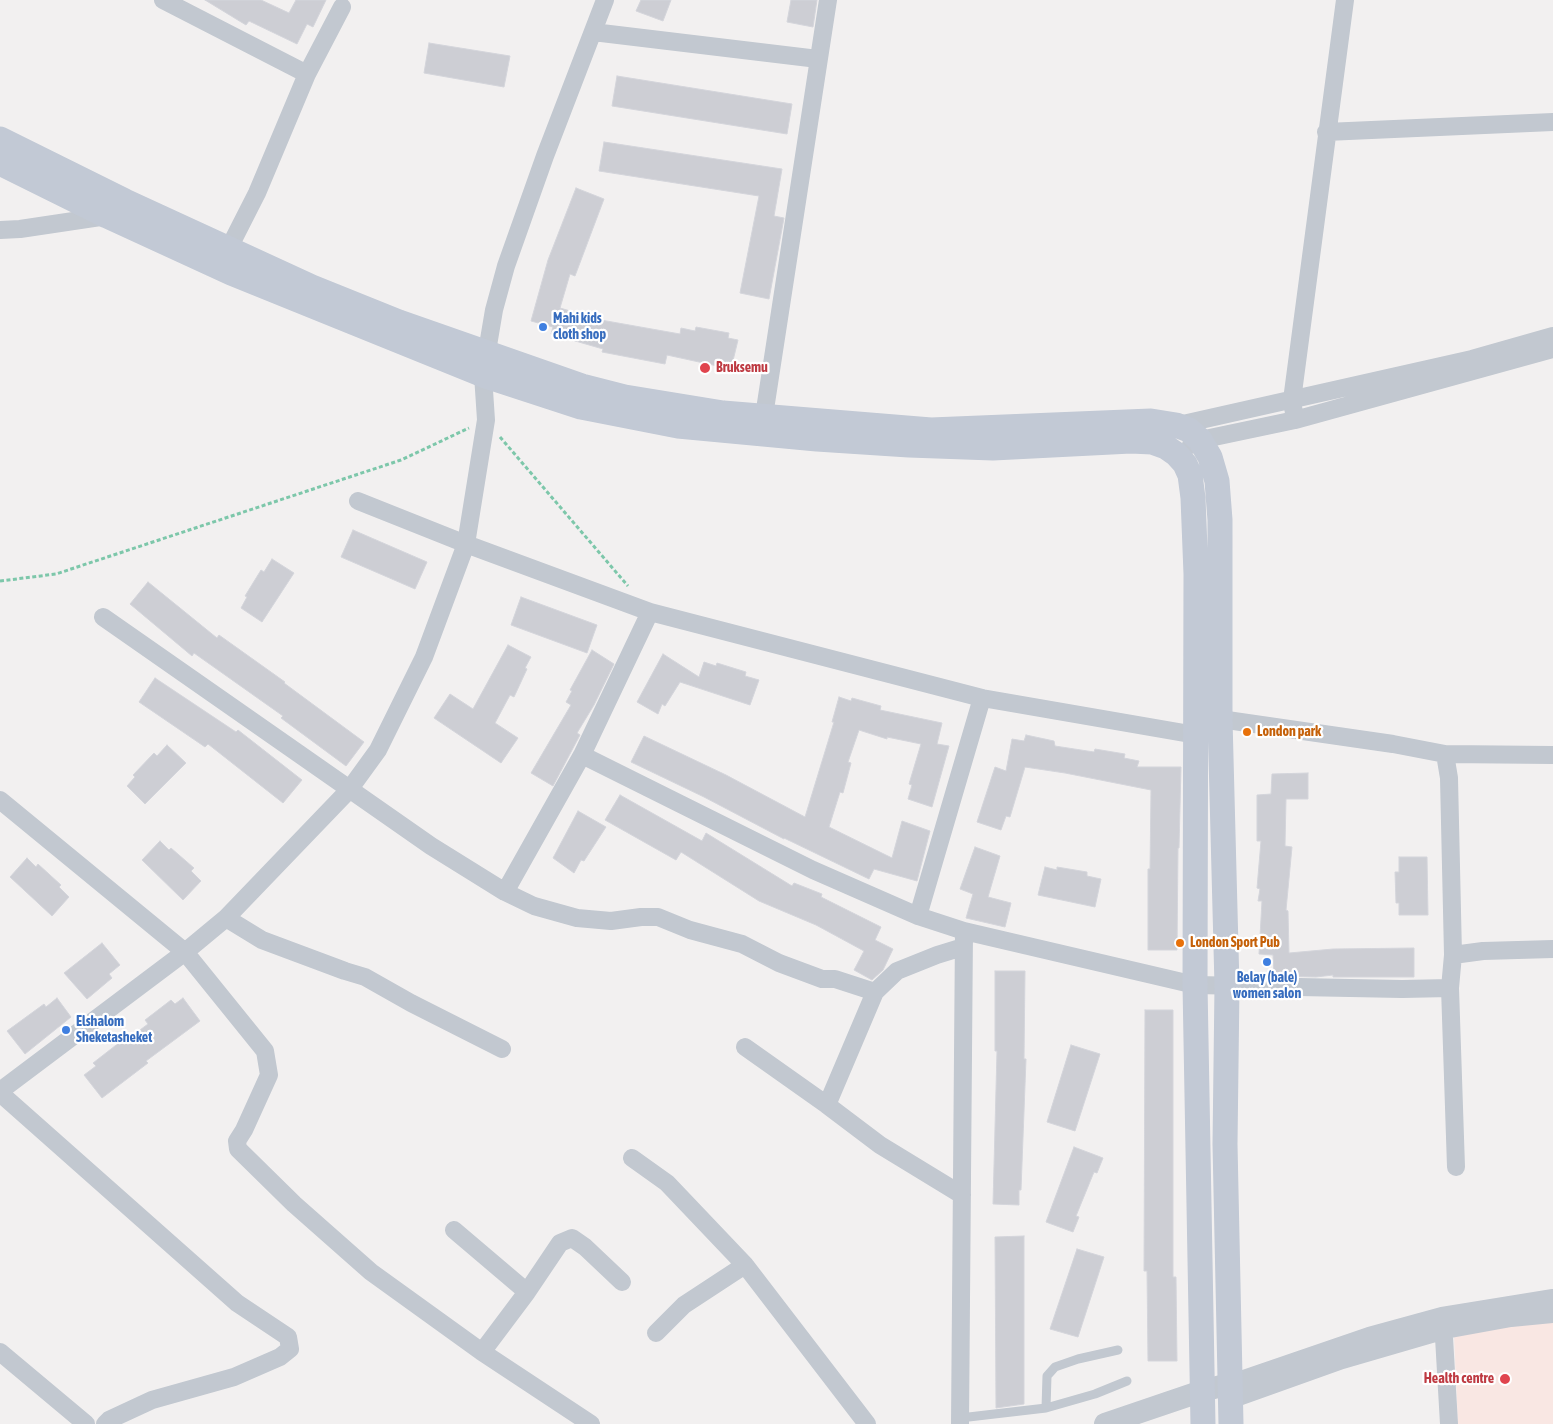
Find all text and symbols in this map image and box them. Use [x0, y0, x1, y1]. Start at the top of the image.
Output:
place label: Mahi kids cloth shop [553, 311, 606, 344]
marker: Mahi kids cloth shop [537, 321, 549, 333]
place label: Bruksemu [716, 360, 768, 376]
marker: Bruksemu [698, 361, 712, 375]
place label: London park [1257, 724, 1321, 740]
marker: London park [1241, 726, 1253, 738]
place label: London Sport Pub [1190, 935, 1280, 951]
marker: London Sport Pub [1174, 937, 1186, 949]
marker: Belay (bale) women salon [1261, 956, 1273, 968]
place label: Belay (bale) women salon [1233, 970, 1301, 1002]
place label: Elshalom Sheketasheket [76, 1014, 152, 1046]
marker: Elshalom Sheketasheket [60, 1024, 72, 1036]
place label: Health centre [1424, 1371, 1494, 1387]
marker: Health centre [1498, 1372, 1512, 1386]

